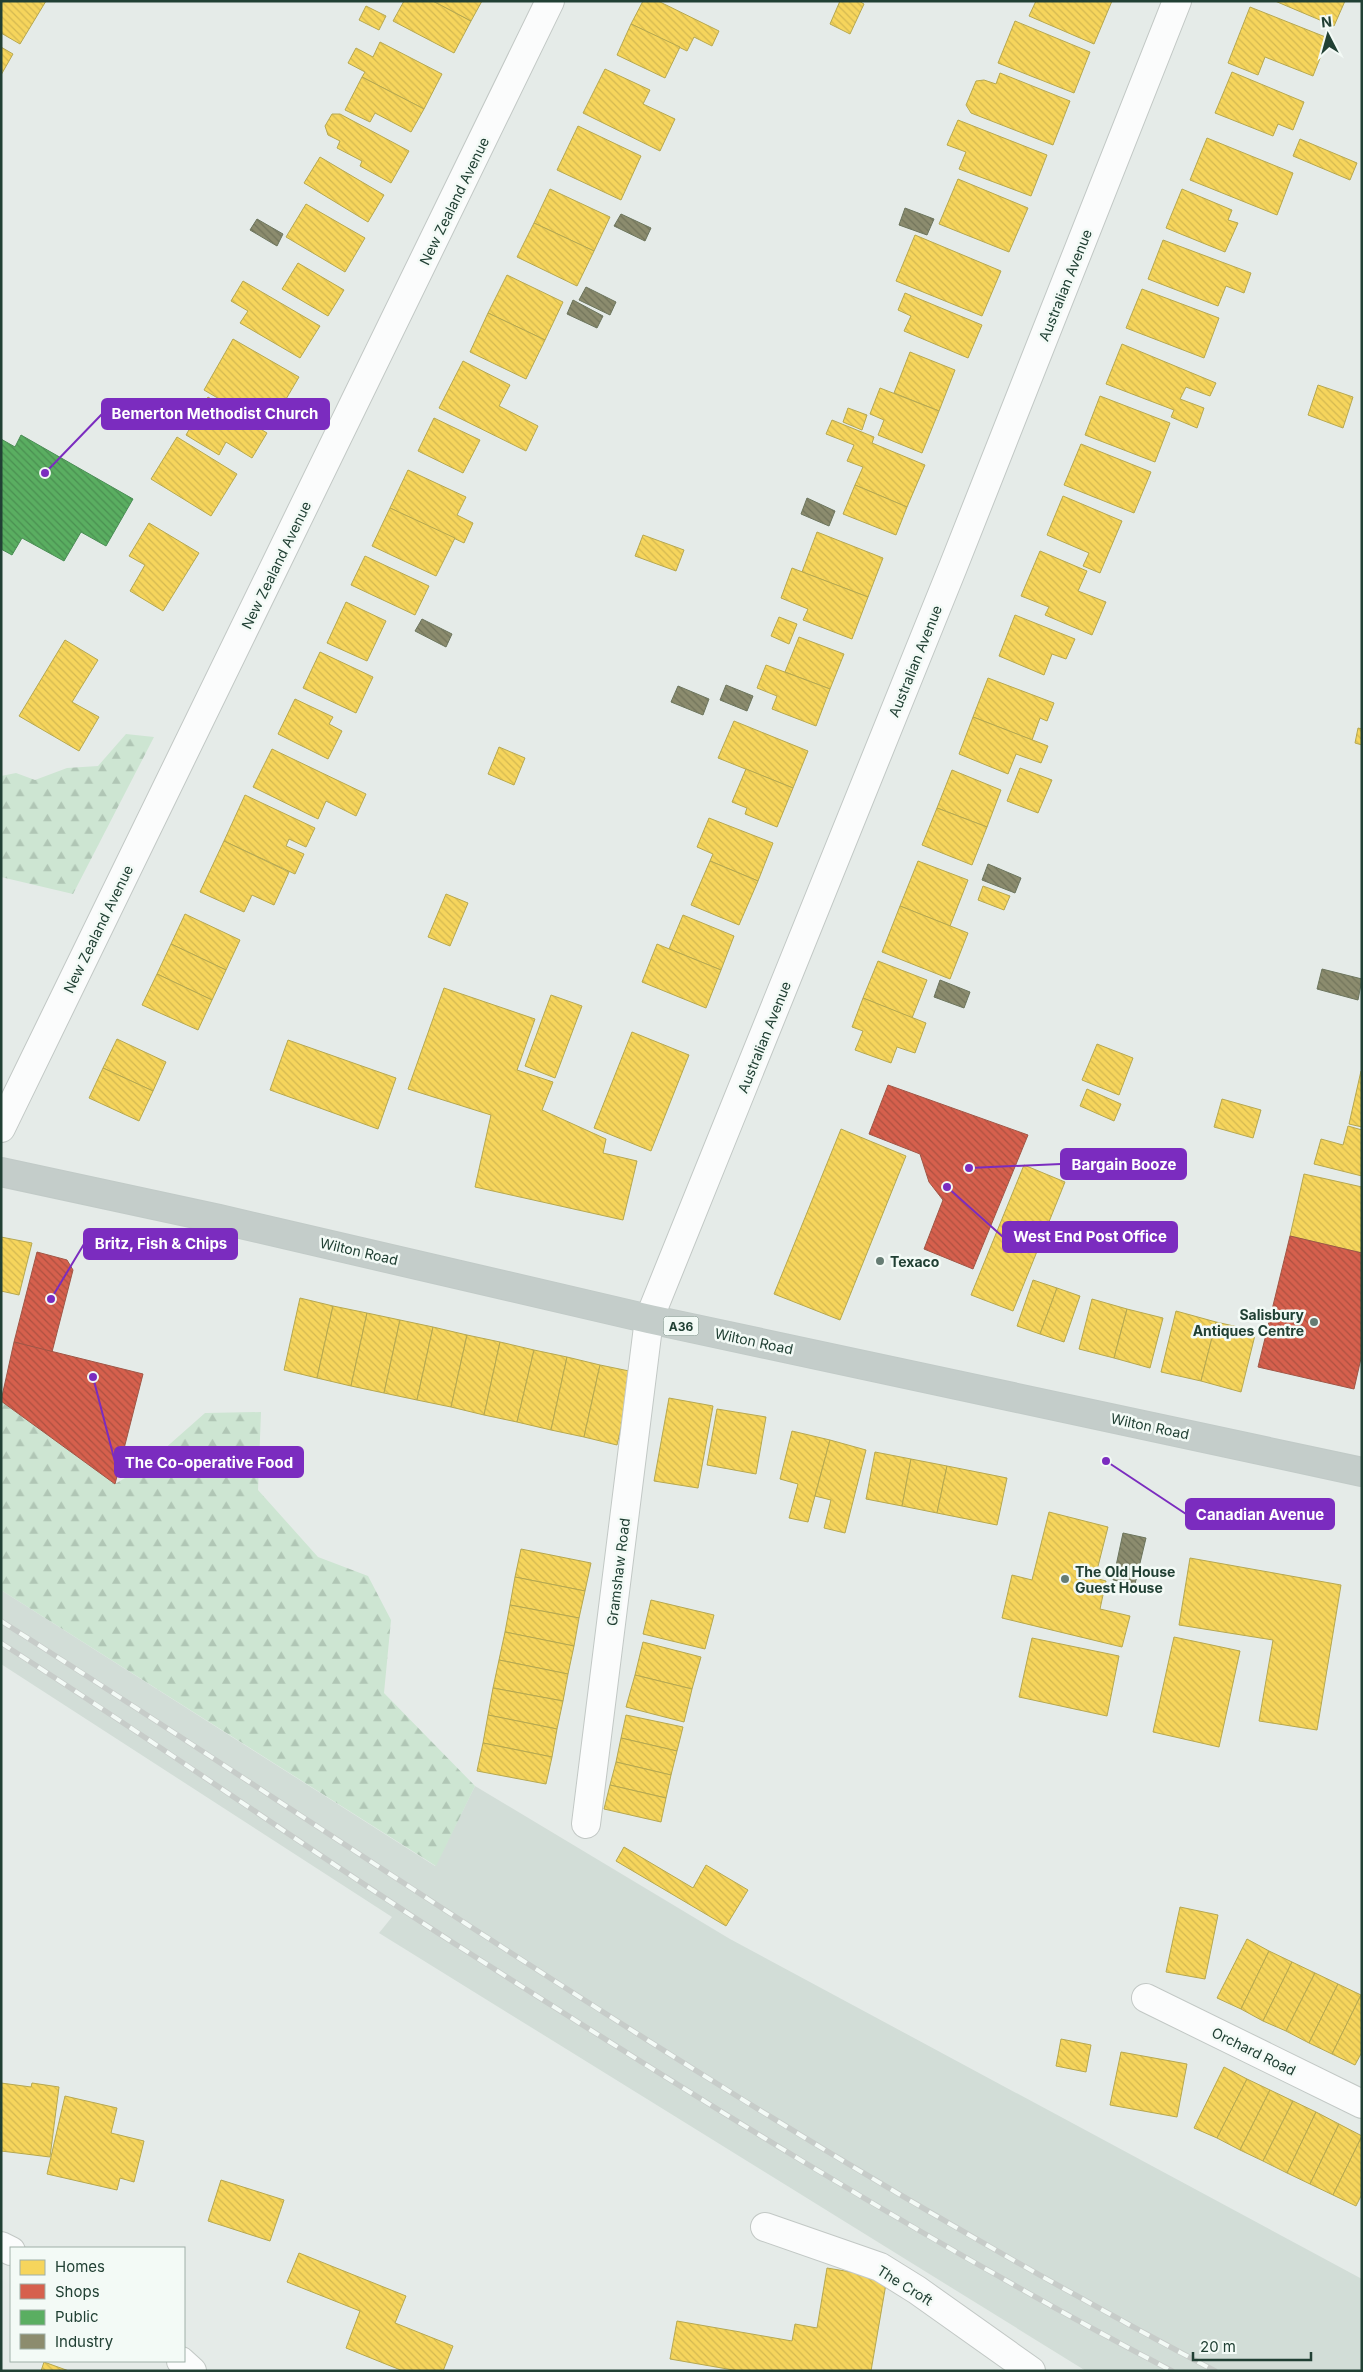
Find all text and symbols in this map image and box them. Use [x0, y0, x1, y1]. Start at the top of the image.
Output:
north arrow [1303, 10, 1353, 60]
text: N [1320, 13, 1333, 31]
street label: New Zealand Avenue [416, 134, 492, 268]
street label: Australian Avenue [1035, 227, 1095, 343]
callout: Bemerton Methodist Church [102, 399, 329, 429]
text: Bemerton Methodist Church [112, 404, 318, 423]
street label: New Zealand Avenue [238, 498, 314, 632]
street label: Australian Avenue [885, 603, 945, 719]
street label: New Zealand Avenue [60, 862, 136, 996]
street label: Australian Avenue [734, 979, 794, 1095]
callout: Bargain Booze [1061, 1149, 1186, 1179]
text: Bargain Booze [1072, 1155, 1176, 1174]
callout: West End Post Office [1003, 1222, 1177, 1252]
text: West End Post Office [1013, 1227, 1167, 1246]
callout: Britz, Fish & Chips [84, 1229, 237, 1259]
text: Britz, Fish & Chips [95, 1234, 227, 1253]
street label: Wilton Road [318, 1234, 400, 1268]
place label: Texaco [890, 1253, 940, 1270]
marker: Texaco [874, 1255, 886, 1267]
place label: Salisbury Antiques Centre [1193, 1306, 1305, 1339]
road number: A36 [664, 1316, 698, 1335]
marker: Salisbury Antiques Centre [1308, 1316, 1320, 1328]
street label: Wilton Road [713, 1324, 795, 1358]
street label: Wilton Road [1109, 1409, 1191, 1443]
callout: The Co-operative Food [115, 1447, 303, 1477]
text: The Co-operative Food [125, 1453, 293, 1472]
callout: Canadian Avenue [1186, 1499, 1334, 1529]
text: Canadian Avenue [1196, 1505, 1324, 1524]
street label: Gramshaw Road [603, 1517, 633, 1627]
place label: The Old House Guest House [1075, 1563, 1175, 1596]
marker: The Old House Guest House [1059, 1573, 1071, 1585]
street label: Orchard Road [1209, 2023, 1299, 2079]
legend [10, 2247, 185, 2362]
text: Homes [55, 2257, 105, 2276]
street label: The Croft [874, 2261, 936, 2309]
text: Shops [55, 2282, 100, 2301]
text: Public [55, 2307, 98, 2326]
scale bar [1193, 2330, 1310, 2362]
text: Industry [55, 2332, 114, 2351]
text: 20 m [1200, 2337, 1236, 2356]

